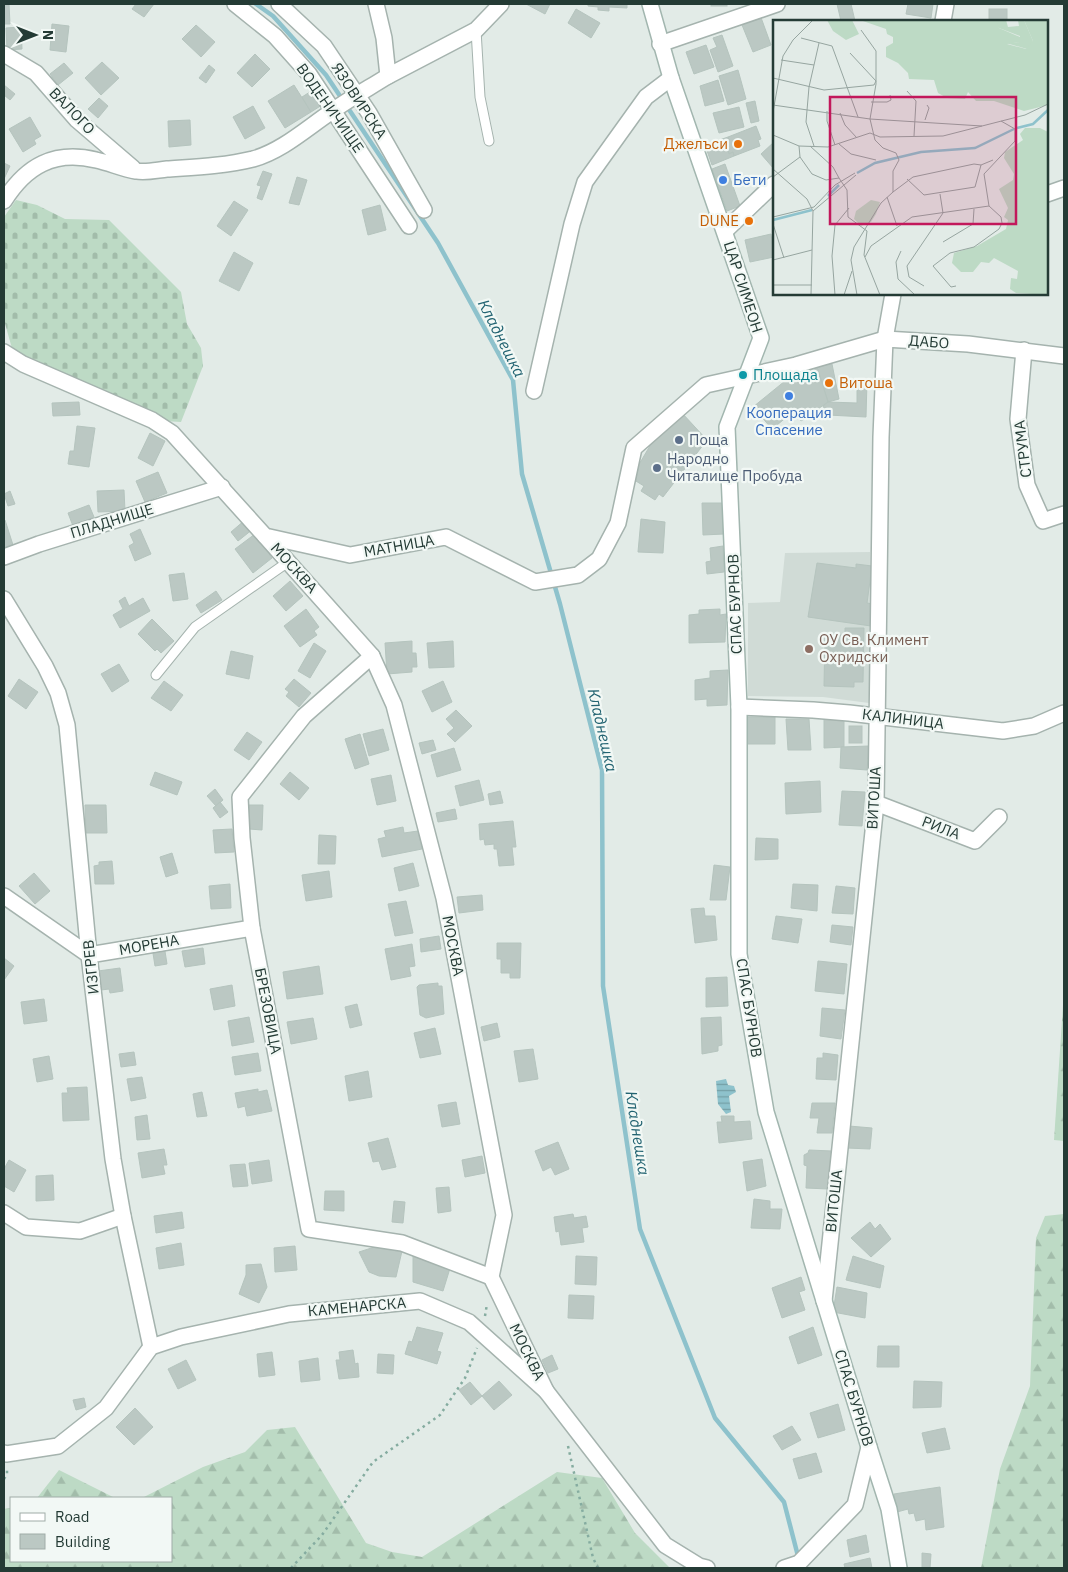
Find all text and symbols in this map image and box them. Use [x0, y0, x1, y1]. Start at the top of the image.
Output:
north arrow [10, 10, 60, 60]
inset map [773, 20, 1048, 295]
text: N [39, 30, 57, 40]
street label: ВОДЕНИЧИЩЕ [293, 59, 368, 156]
street label: ЯЗОВИРСКА [328, 59, 391, 143]
street label: ВАЛОГО [45, 83, 99, 138]
place label: Джелъси [664, 134, 728, 153]
marker: Джелъси [732, 138, 744, 150]
place label: Бети [733, 170, 766, 189]
marker: Бети [717, 174, 729, 186]
place label: DUNE [699, 211, 739, 230]
marker: DUNE [743, 215, 755, 227]
street label: ЦАР СИМЕОН [720, 239, 767, 335]
water label: Кладнешка [474, 296, 530, 380]
street label: ДАБО [908, 331, 950, 352]
place label: Площада [753, 365, 818, 384]
marker: Площада [737, 369, 749, 381]
place label: Витоша [839, 373, 893, 392]
marker: Витоша [823, 377, 835, 389]
marker: Кооперация Спасение [783, 390, 795, 402]
place label: Кооперация Спасение [746, 403, 832, 439]
street label: СТРУМА [1010, 419, 1035, 479]
place label: Поща [689, 430, 728, 449]
marker: Поща [673, 434, 685, 446]
place label: Народно Читалище Пробуда [667, 449, 802, 485]
marker: Народно Читалище Пробуда [651, 462, 663, 474]
street label: ПЛАДНИЩЕ [68, 499, 156, 542]
street label: МАТНИЦА [362, 530, 436, 561]
street label: МОСКВА [267, 539, 322, 597]
street label: СПАС БУРНОВ [723, 554, 746, 654]
place label: ОУ Св. Климент Охридски [819, 630, 929, 666]
marker: ОУ Св. Климент Охридски [803, 643, 815, 655]
water label: Кладнешка [584, 686, 622, 774]
street label: КАЛИНИЦА [861, 704, 945, 733]
street label: ВИТОША [862, 766, 885, 830]
street label: РИЛА [919, 812, 963, 844]
street label: МОСКВА [438, 914, 469, 978]
street label: МОРЕНА [117, 930, 181, 959]
street label: ИЗГРЕВ [78, 939, 103, 995]
street label: СПАС БУРНОВ [732, 957, 767, 1059]
street label: БРЕЗОВИЦА [251, 966, 286, 1056]
water label: Кладнешка [621, 1089, 655, 1177]
street label: ВИТОША [821, 1168, 846, 1233]
street label: КАМЕНАРСКА [307, 1293, 407, 1320]
street label: МОСКВА [505, 1320, 550, 1384]
street label: СПАС БУРНОВ [831, 1347, 878, 1449]
legend [10, 1497, 172, 1562]
text: Road [55, 1507, 90, 1526]
text: Building [55, 1532, 110, 1551]

